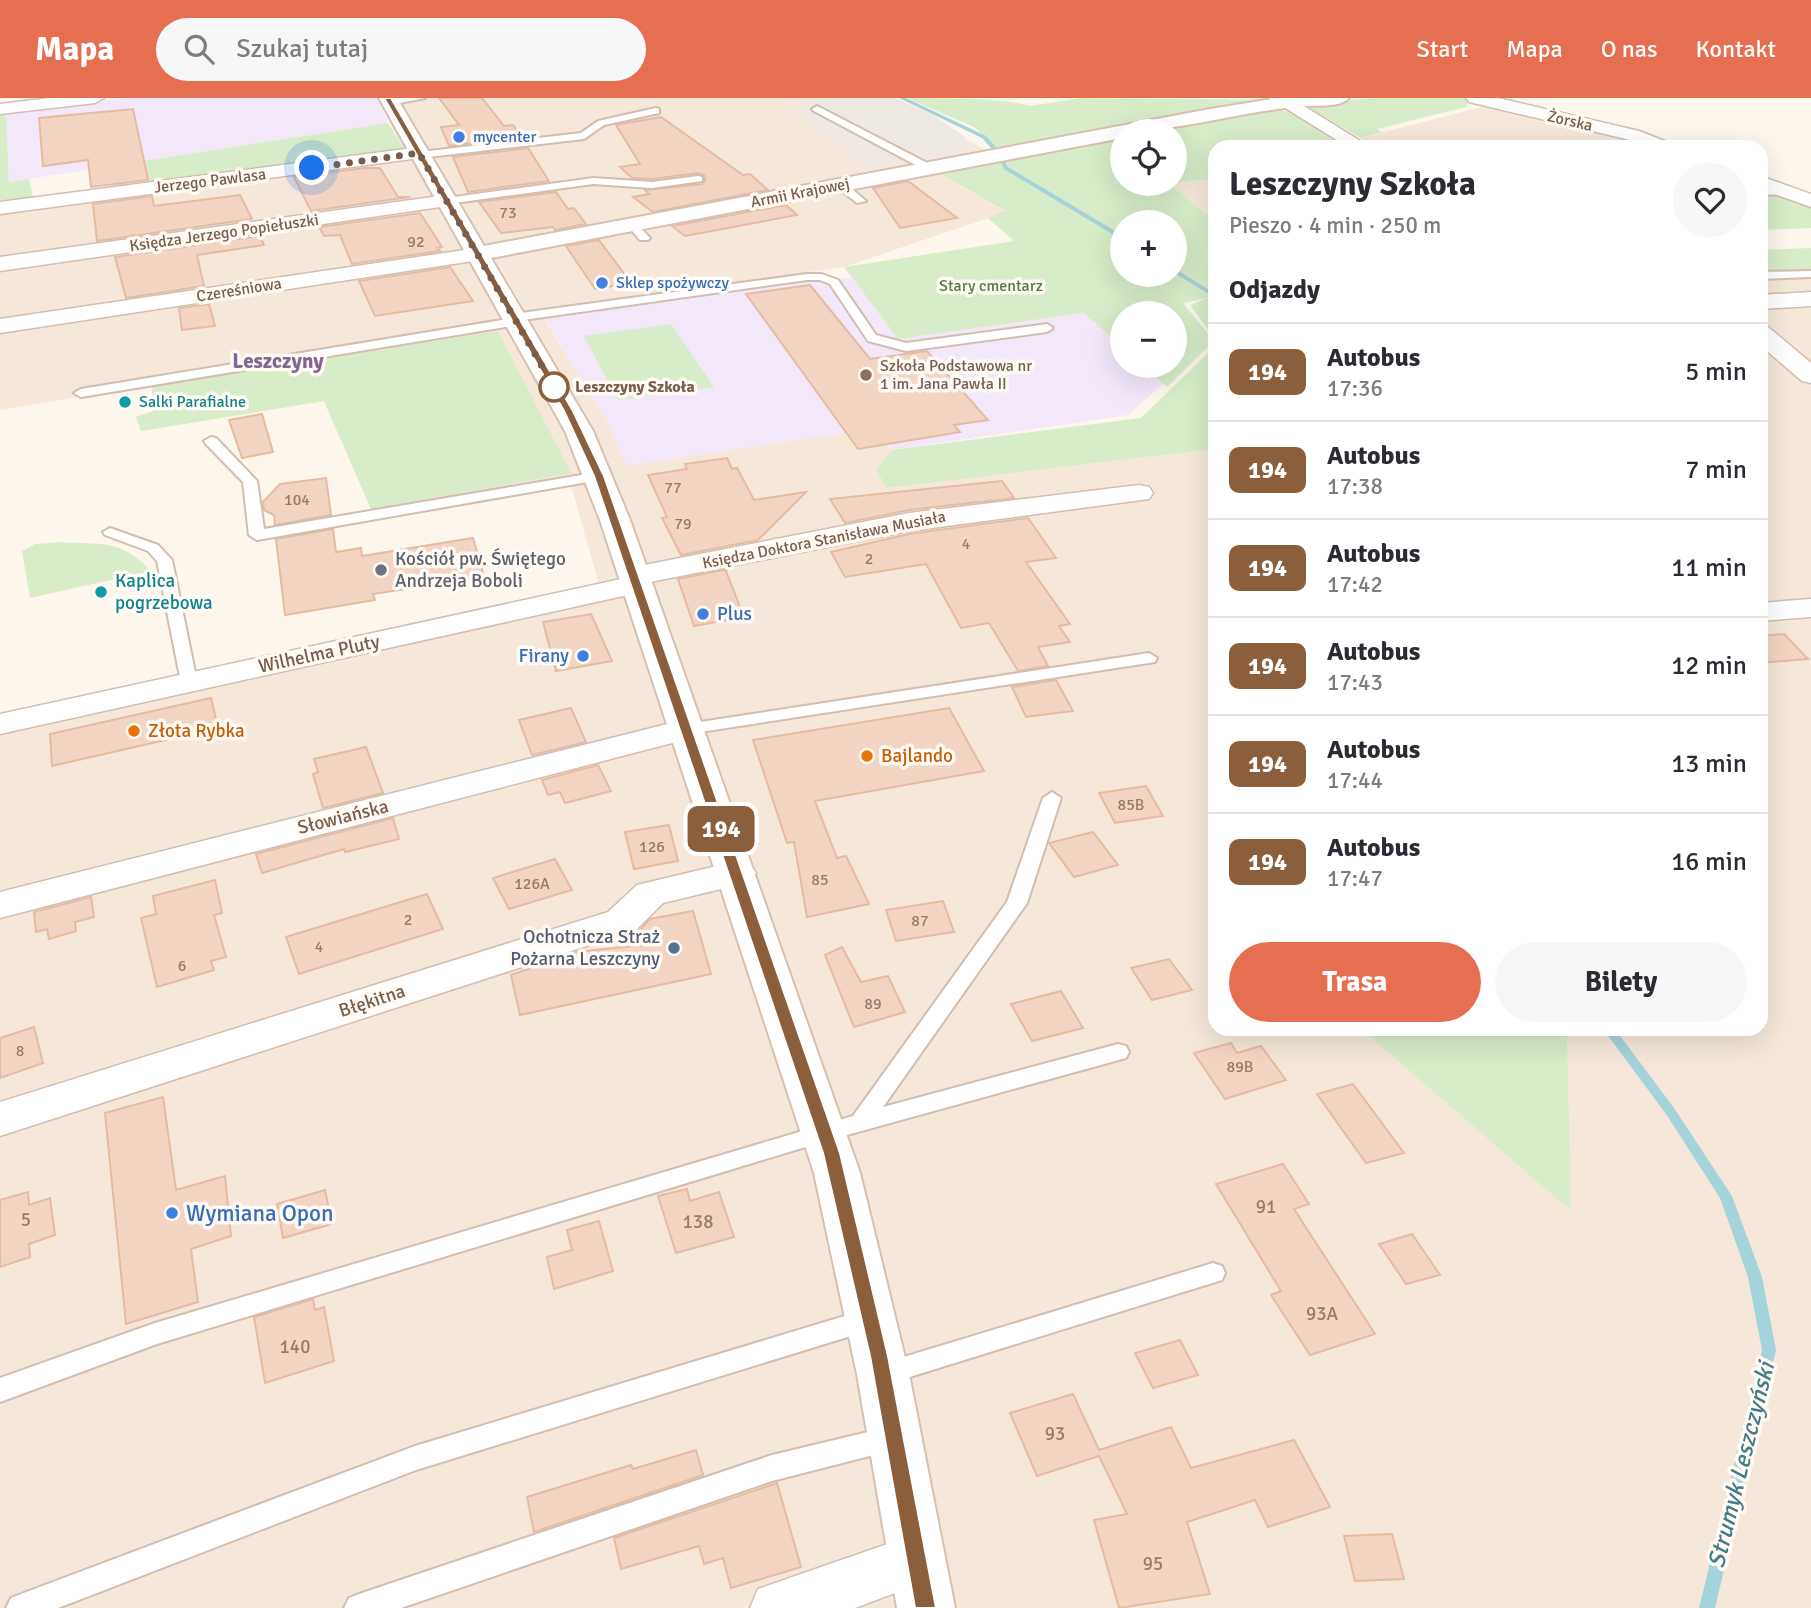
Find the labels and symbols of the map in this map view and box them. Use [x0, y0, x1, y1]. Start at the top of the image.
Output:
street label: Żorska [1545, 106, 1595, 136]
place label: mycenter [473, 127, 536, 147]
marker: mycenter [451, 129, 467, 145]
your location [294, 150, 329, 185]
street label: Jerzego Pawlasa [153, 164, 267, 198]
street label: Armii Krajowej [749, 174, 851, 212]
house number: 73 [499, 203, 517, 223]
street label: Księdza Jerzego Popiełuszki [128, 210, 320, 256]
house number: 92 [407, 232, 425, 252]
street label: Czereśniowa [195, 273, 283, 307]
place label: Sklep spożywczy [616, 273, 729, 293]
marker: Sklep spożywczy [594, 275, 610, 291]
park label: Stary cmentarz [939, 276, 1043, 296]
district label: Leszczyny [232, 348, 324, 374]
place label: Szkoła Podstawowa nr 1 im. Jana Pawła II [880, 356, 1032, 394]
marker: Szkoła Podstawowa nr 1 im. Jana Pawła II [858, 367, 874, 383]
marker: Leszczyny Szkoła [539, 372, 569, 402]
place label: Leszczyny Szkoła [575, 377, 695, 397]
place label: Salki Parafialne [139, 392, 246, 412]
marker: Salki Parafialne [117, 394, 133, 410]
house number: 77 [664, 478, 682, 498]
house number: 104 [284, 490, 310, 510]
street label: Księdza Doktora Stanisława Musiała [701, 507, 947, 573]
house number: 79 [674, 514, 692, 534]
house number: 4 [962, 534, 971, 554]
place label: Kościół pw. Świętego Andrzeja Boboli [395, 547, 566, 593]
house number: 2 [865, 549, 873, 569]
marker: Kościół pw. Świętego Andrzeja Boboli [373, 562, 389, 578]
place label: Kaplica pogrzebowa [115, 569, 213, 615]
marker: Kaplica pogrzebowa [93, 584, 109, 600]
place label: Plus [717, 602, 752, 626]
marker: Plus [695, 606, 711, 622]
street label: Wilhelma Pluty [256, 629, 382, 679]
place label: Firany [519, 644, 569, 668]
marker: Firany [575, 648, 591, 664]
place label: Złota Rybka [148, 719, 245, 743]
marker: Złota Rybka [126, 723, 142, 739]
place label: Bajlando [881, 744, 953, 768]
marker: Bajlando [859, 748, 875, 764]
street label: Słowiańska [295, 794, 391, 840]
house number: 85B [1118, 795, 1144, 815]
line badge: 194 [681, 806, 761, 852]
house number: 126 [639, 837, 665, 857]
house number: 85 [811, 870, 829, 890]
house number: 126A [514, 874, 550, 894]
house number: 2 [404, 910, 412, 930]
house number: 87 [911, 911, 929, 931]
place label: Ochotnicza Straż Pożarna Leszczyny [510, 925, 660, 971]
house number: 4 [315, 937, 324, 957]
marker: Ochotnicza Straż Pożarna Leszczyny [666, 940, 682, 956]
house number: 6 [178, 956, 186, 976]
street label: Błękitna [336, 979, 408, 1023]
house number: 89 [864, 994, 882, 1014]
house number: 8 [16, 1041, 24, 1061]
house number: 89B [1227, 1057, 1253, 1077]
house number: 91 [1256, 1195, 1276, 1219]
place label: Wymiana Opon [186, 1199, 334, 1228]
marker: Wymiana Opon [164, 1205, 180, 1221]
house number: 5 [21, 1208, 31, 1232]
house number: 138 [683, 1210, 713, 1234]
house number: 93A [1306, 1302, 1338, 1326]
house number: 140 [280, 1335, 310, 1359]
water label: Strumyk Leszczyński [1701, 1357, 1782, 1571]
house number: 93 [1045, 1422, 1065, 1446]
house number: 95 [1143, 1552, 1163, 1576]

